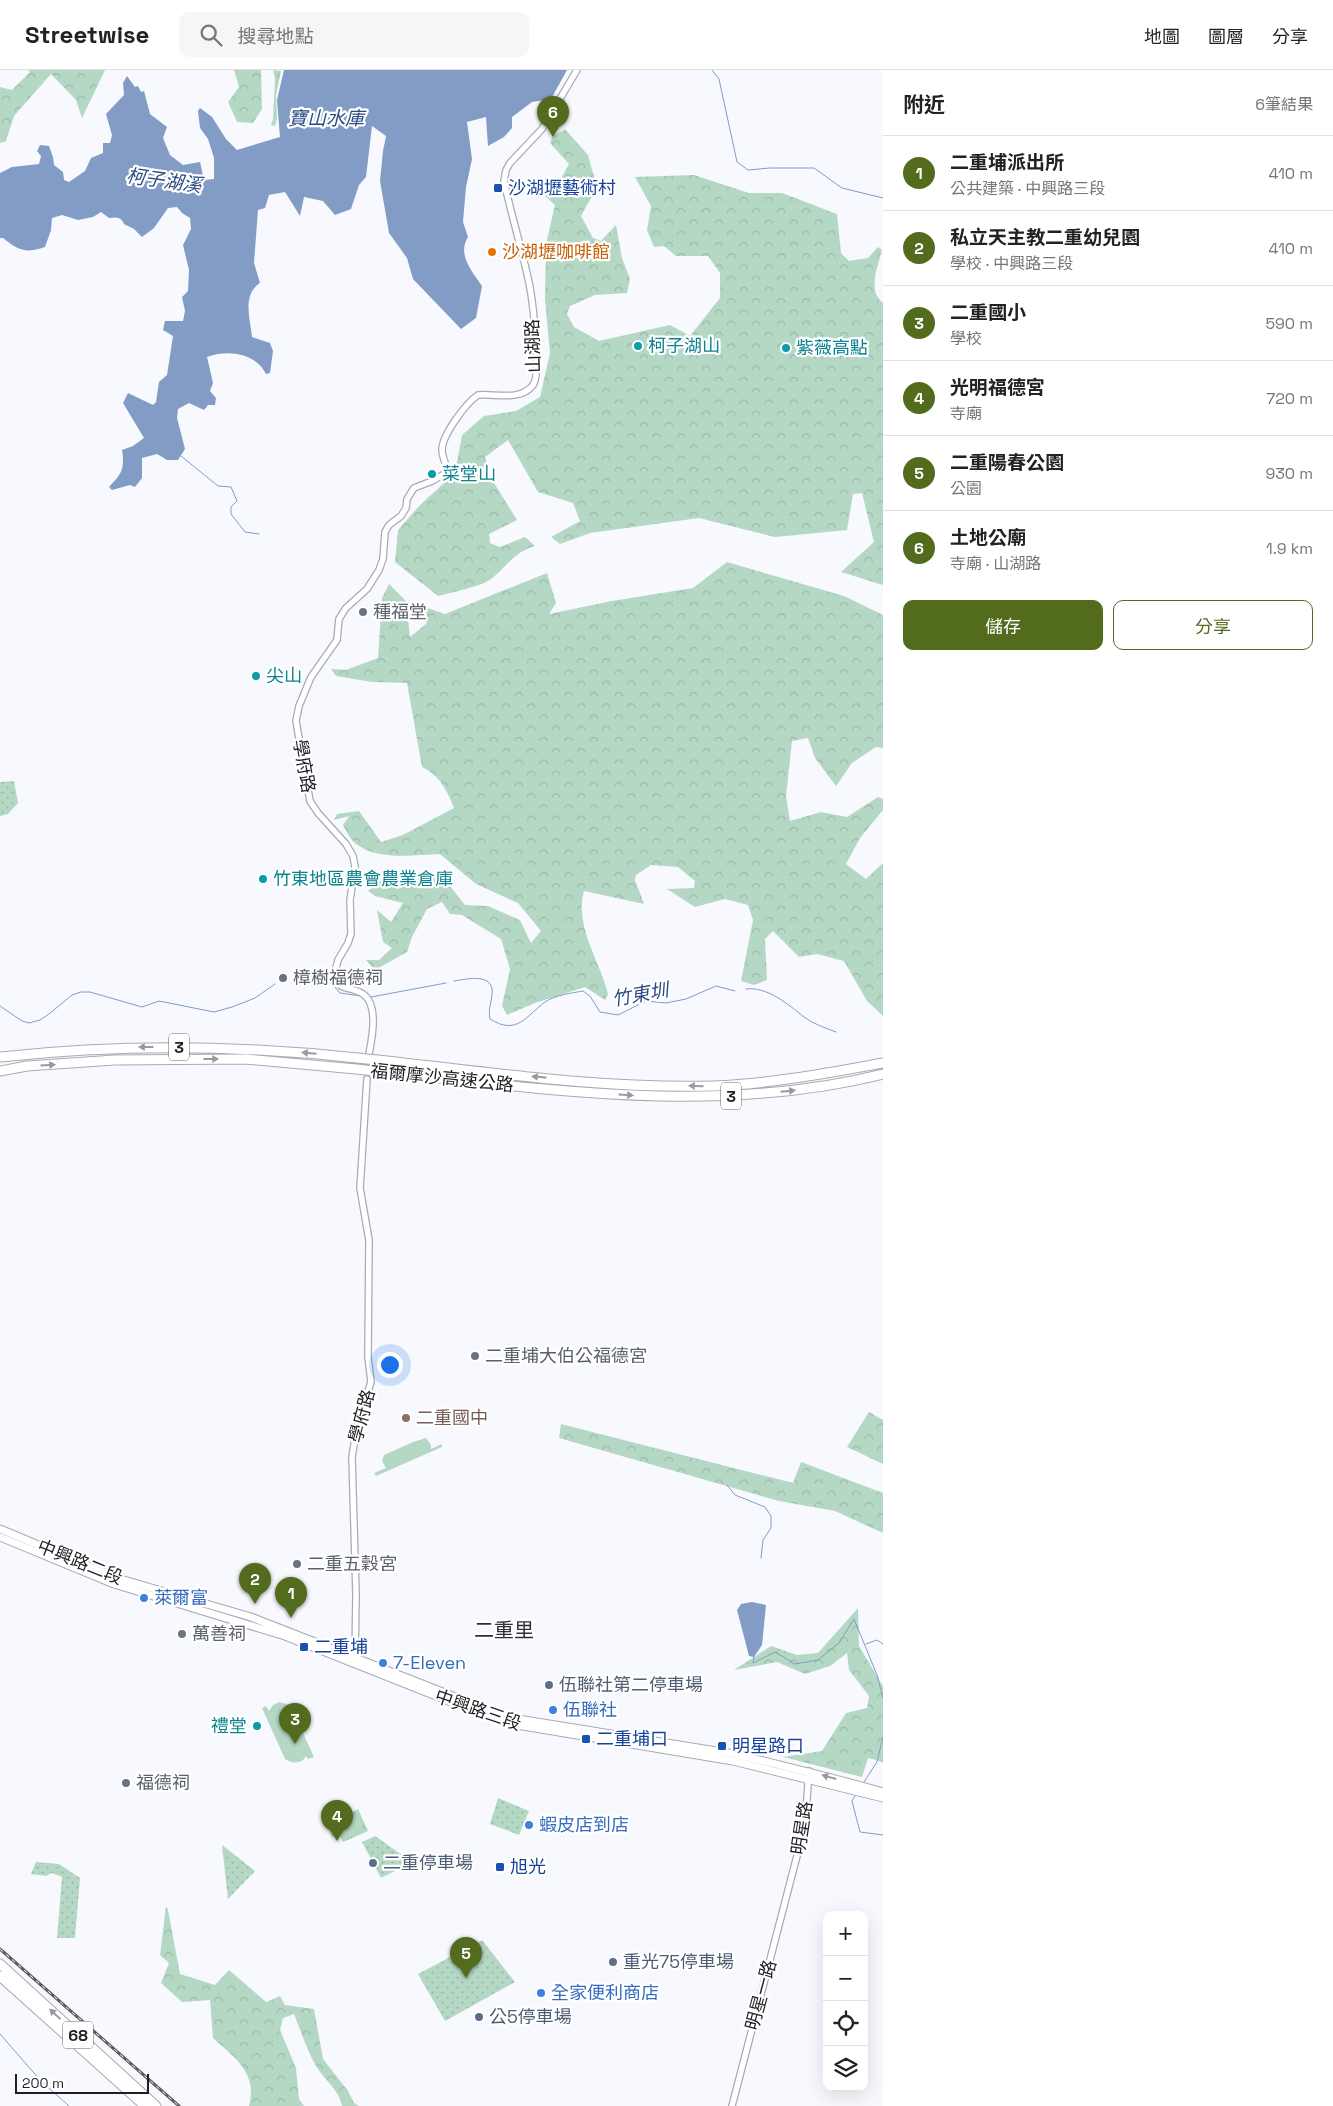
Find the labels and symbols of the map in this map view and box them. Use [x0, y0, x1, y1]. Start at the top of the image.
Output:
pin: 6 [537, 96, 569, 137]
water label: 寶山水庫 [288, 106, 367, 131]
water label: 柯子湖溪 [125, 163, 206, 199]
place label: 沙湖壢藝術村 [508, 176, 616, 199]
marker: 沙湖壢藝術村 [492, 182, 504, 194]
place label: 沙湖壢咖啡館 [502, 240, 610, 263]
marker: 沙湖壢咖啡館 [486, 246, 498, 258]
street label: 山湖路 [520, 319, 545, 373]
place label: 柯子湖山 [648, 334, 720, 357]
place label: 紫薇高點 [796, 336, 868, 359]
marker: 柯子湖山 [632, 340, 644, 352]
marker: 紫薇高點 [780, 342, 792, 354]
place label: 菜堂山 [442, 462, 496, 485]
marker: 菜堂山 [426, 468, 438, 480]
place label: 種福堂 [373, 600, 427, 623]
marker: 種福堂 [357, 606, 369, 618]
place label: 尖山 [266, 664, 302, 687]
marker: 尖山 [250, 670, 262, 682]
street label: 學府路 [288, 737, 321, 794]
place label: 竹東地區農會農業倉庫 [273, 867, 453, 890]
marker: 竹東地區農會農業倉庫 [257, 873, 269, 885]
place label: 樟樹福德祠 [293, 966, 383, 989]
marker: 樟樹福德祠 [277, 972, 289, 984]
water label: 竹東圳 [610, 977, 673, 1012]
road number: 3 [169, 1034, 189, 1060]
one-way arrow [138, 1043, 154, 1051]
one-way arrow [301, 1048, 317, 1056]
one-way arrow [203, 1055, 219, 1063]
street label: 福爾摩沙高速公路 [369, 1059, 515, 1096]
one-way arrow [41, 1060, 57, 1068]
one-way arrow [531, 1073, 547, 1081]
one-way arrow [688, 1081, 704, 1089]
road number: 3 [721, 1082, 741, 1110]
one-way arrow [781, 1087, 797, 1095]
one-way arrow [618, 1092, 634, 1100]
place label: 二重埔大伯公福德宮 [485, 1344, 647, 1367]
marker: 二重埔大伯公福德宮 [469, 1350, 481, 1362]
your location [377, 1352, 403, 1378]
street label: 學府路 [343, 1387, 380, 1445]
place label: 二重國中 [416, 1406, 488, 1429]
marker: 二重國中 [400, 1412, 412, 1424]
street label: 中興路二段 [34, 1534, 126, 1589]
place label: 二重五穀宮 [307, 1552, 397, 1575]
marker: 二重五穀宮 [291, 1558, 303, 1570]
pin: 2 [239, 1563, 271, 1604]
pin: 1 [275, 1577, 307, 1618]
place label: 萊爾富 [154, 1586, 208, 1609]
marker: 萊爾富 [138, 1592, 150, 1604]
district label: 二重里 [474, 1617, 534, 1643]
place label: 萬善祠 [192, 1622, 246, 1645]
marker: 萬善祠 [176, 1628, 188, 1640]
place label: 二重埔 [314, 1635, 368, 1658]
marker: 二重埔 [298, 1641, 310, 1653]
place label: 7-Eleven [393, 1651, 466, 1674]
marker: 7-Eleven [377, 1657, 389, 1669]
place label: 伍聯社第二停車場 [559, 1673, 703, 1696]
marker: 伍聯社第二停車場 [543, 1679, 555, 1691]
street label: 中興路三段 [432, 1684, 524, 1735]
place label: 伍聯社 [563, 1698, 617, 1721]
pin: 3 [279, 1703, 311, 1744]
marker: 伍聯社 [547, 1704, 559, 1716]
place label: 禮堂 [211, 1714, 247, 1737]
marker: 禮堂 [251, 1720, 263, 1732]
place label: 二重埔口 [596, 1727, 668, 1750]
marker: 二重埔口 [580, 1733, 592, 1745]
place label: 明星路口 [732, 1734, 804, 1757]
marker: 明星路口 [716, 1740, 728, 1752]
place label: 福德祠 [136, 1771, 190, 1794]
one-way arrow [822, 1772, 837, 1780]
marker: 福德祠 [120, 1777, 132, 1789]
street label: 明星路 [786, 1799, 817, 1856]
pin: 4 [321, 1800, 353, 1841]
place label: 蝦皮店到店 [539, 1813, 629, 1836]
marker: 蝦皮店到店 [523, 1819, 535, 1831]
place label: 二重停車場 [383, 1851, 473, 1874]
place label: 旭光 [510, 1855, 546, 1878]
marker: 二重停車場 [367, 1857, 379, 1869]
marker: 旭光 [494, 1861, 506, 1873]
pin: 5 [450, 1937, 482, 1978]
place label: 重光75停車場 [623, 1950, 734, 1973]
marker: 重光75停車場 [607, 1956, 619, 1968]
street label: 明星一路 [740, 1957, 781, 2033]
place label: 全家便利商店 [551, 1981, 659, 2004]
marker: 全家便利商店 [535, 1987, 547, 1999]
place label: 公5停車場 [489, 2005, 572, 2028]
one-way arrow [50, 2008, 62, 2020]
marker: 公5停車場 [473, 2011, 485, 2023]
road number: 68 [63, 2022, 93, 2048]
scale bar [15, 2071, 149, 2094]

